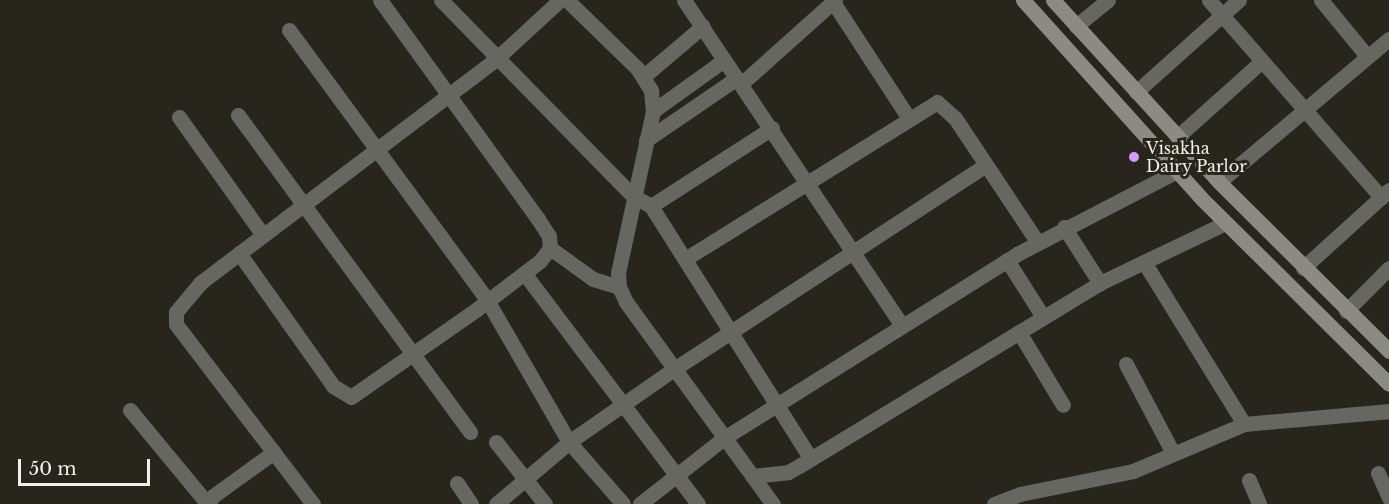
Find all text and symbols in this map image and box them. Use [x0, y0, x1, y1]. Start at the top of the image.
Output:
place label: Visakha Dairy Parlor [1146, 138, 1247, 176]
marker: Visakha Dairy Parlor [1127, 150, 1141, 164]
scale bar [21, 447, 153, 485]
text: 50 m [29, 458, 77, 480]

